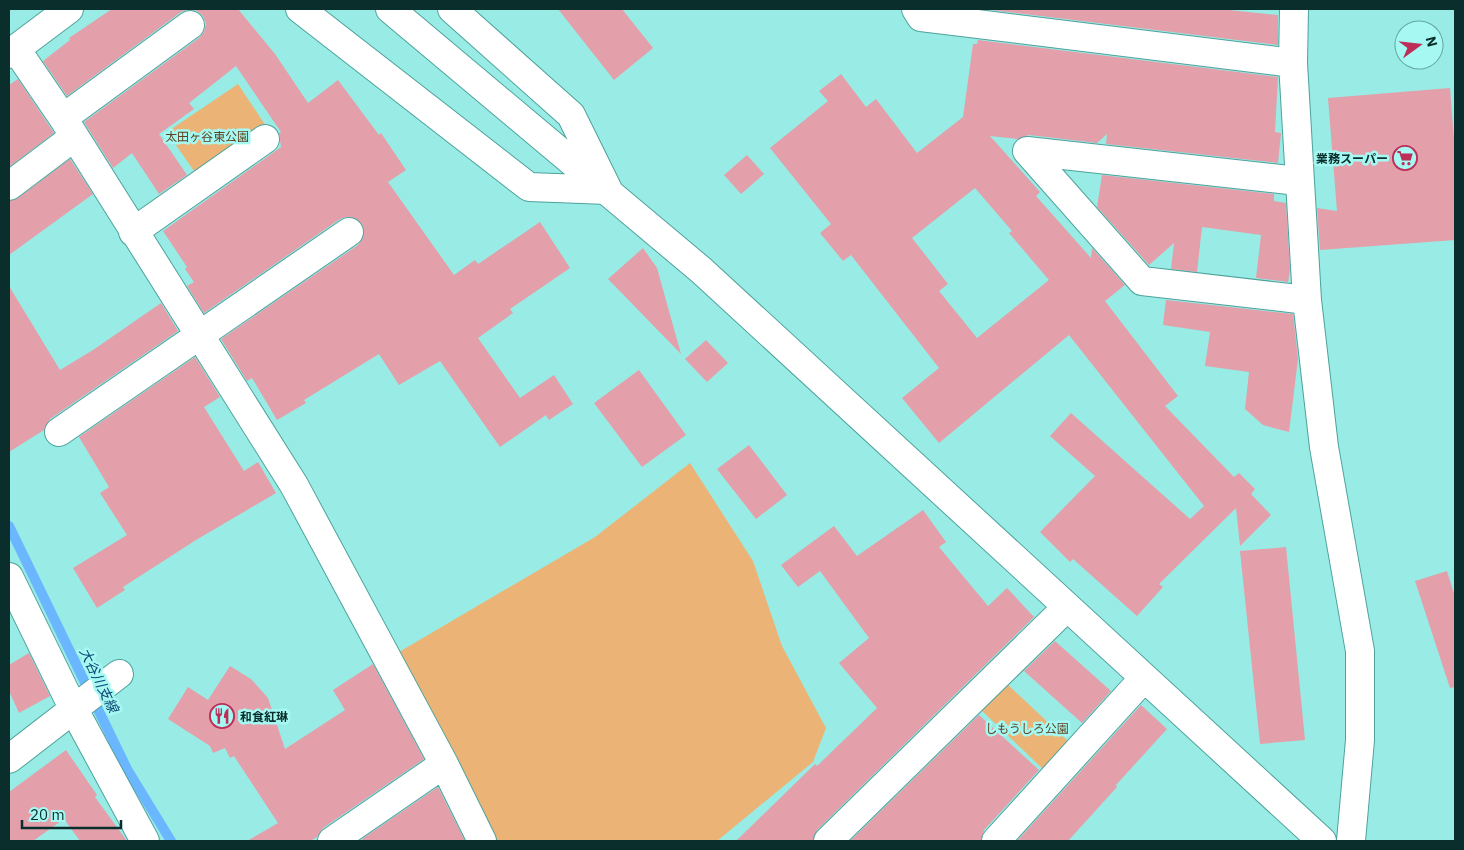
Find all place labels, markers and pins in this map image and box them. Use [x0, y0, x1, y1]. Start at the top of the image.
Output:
supermarket icon: 業務スーパー [1392, 145, 1418, 171]
place label: 業務スーパー [1316, 151, 1388, 166]
restaurant icon: 和食紅琳 [209, 703, 235, 729]
place label: 和食紅琳 [240, 709, 289, 724]

